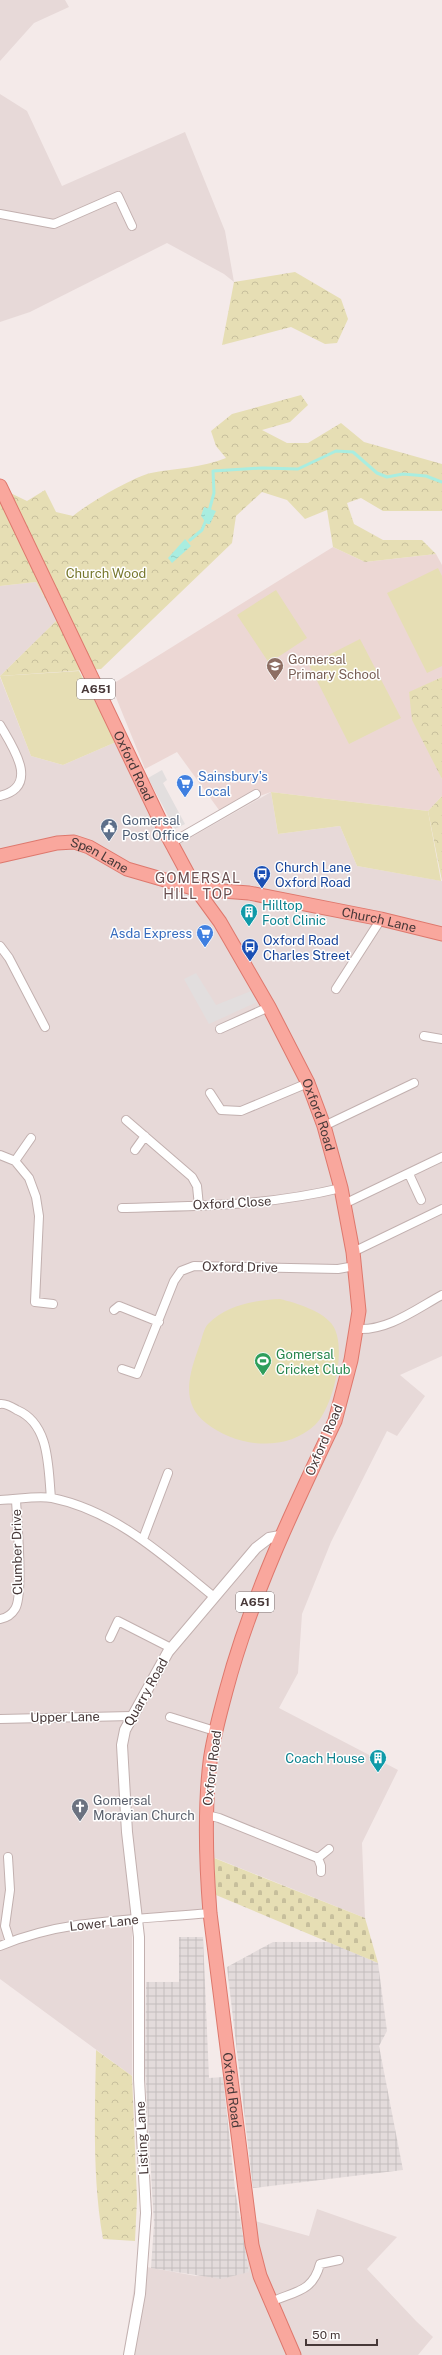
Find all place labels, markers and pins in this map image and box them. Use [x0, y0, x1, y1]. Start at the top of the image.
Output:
place label: Gomersal Primary School [288, 652, 380, 682]
school or university icon: Gomersal Primary School [265, 656, 285, 681]
place label: Sainsbury's Local [198, 769, 268, 799]
supermarket icon: Sainsbury's Local [175, 773, 195, 798]
place label: Gomersal Post Office [122, 813, 189, 843]
public building icon: Gomersal Post Office [99, 817, 119, 842]
place label: Church Lane Oxford Road [275, 860, 351, 890]
bus stop icon: Church Lane Oxford Road [252, 864, 272, 889]
place label: Hilltop Foot Clinic [262, 898, 326, 928]
building icon: Hilltop Foot Clinic [239, 902, 259, 927]
supermarket icon: Asda Express [195, 923, 215, 948]
place label: Asda Express [110, 926, 192, 941]
place label: Oxford Road Charles Street [263, 933, 350, 963]
bus stop icon: Oxford Road Charles Street [240, 937, 260, 962]
place label: Gomersal Cricket Club [276, 1347, 351, 1377]
sports icon: Gomersal Cricket Club [253, 1351, 273, 1376]
building icon: Coach House [368, 1748, 388, 1773]
place label: Coach House [285, 1751, 365, 1766]
place label: Gomersal Moravian Church [93, 1793, 195, 1823]
church icon: Gomersal Moravian Church [70, 1797, 90, 1822]

